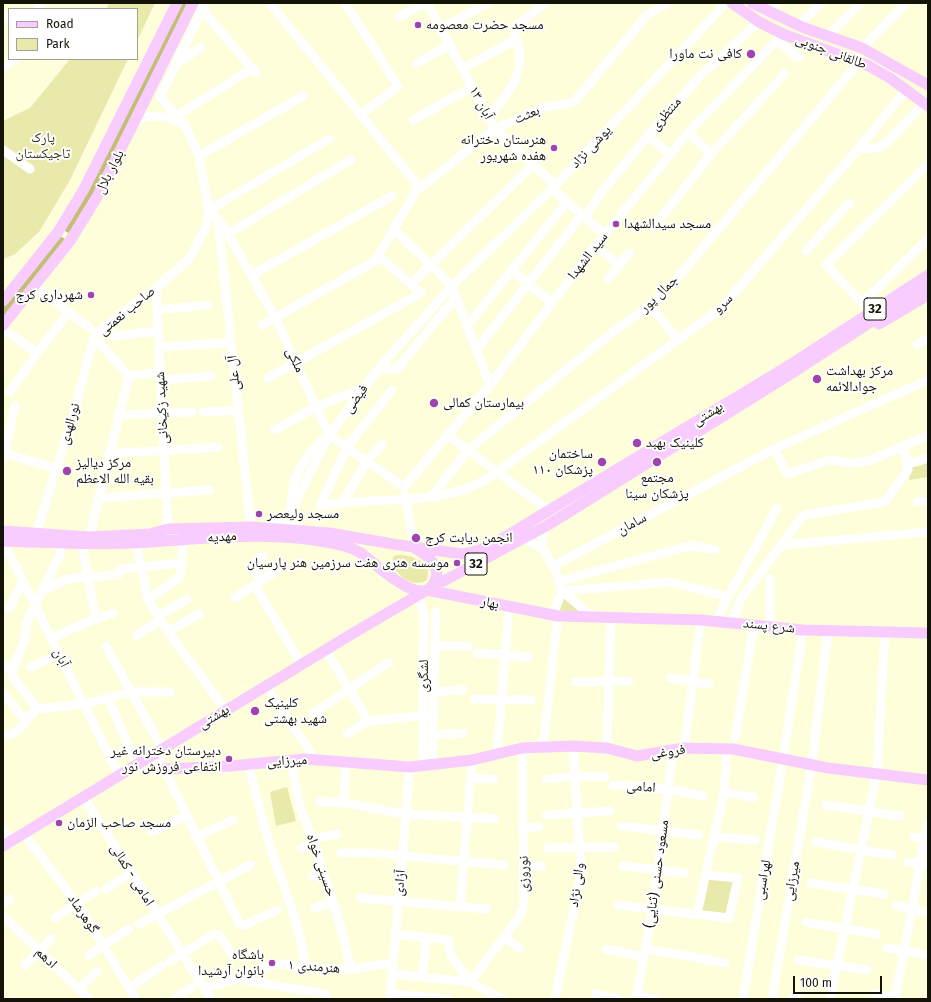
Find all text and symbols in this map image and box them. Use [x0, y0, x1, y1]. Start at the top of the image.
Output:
legend [8, 8, 138, 60]
text: Road [46, 17, 74, 31]
place label: مسجد حضرت معصومه [426, 17, 544, 33]
marker: مسجد حضرت معصومه [413, 20, 423, 30]
street label: طالقانی جنوبی [793, 31, 869, 73]
text: Park [46, 37, 70, 51]
place label: کافی نت ماورا [669, 46, 742, 62]
marker: کافی نت ماورا [745, 48, 757, 60]
street label: ۱۳ آبان [465, 84, 497, 122]
street label: منتظری [647, 94, 685, 134]
street label: بعثت [512, 102, 542, 128]
street label: یوشی نژاد [567, 122, 615, 172]
park label: پارک تاجیکستان [16, 130, 70, 162]
place label: هنرستان دخترانه هفده شهریور [461, 132, 546, 164]
marker: هنرستان دخترانه هفده شهریور [549, 143, 559, 153]
street label: بلوار بلال [92, 147, 128, 197]
place label: مسجد سیدالشهدا [624, 216, 711, 232]
marker: مسجد سیدالشهدا [611, 219, 621, 229]
street label: سید الشهدا [564, 229, 612, 283]
street label: جمال پور [636, 272, 682, 316]
street label: صاحب نعمتی [95, 283, 159, 339]
place label: شهرداری کرج [16, 287, 83, 303]
marker: شهرداری کرج [86, 290, 96, 300]
street label: سرو [709, 291, 737, 317]
road number: 32 [864, 298, 886, 320]
street label: ملکی [282, 345, 308, 375]
street label: آل علی [224, 354, 244, 392]
place label: مرکز بهداشت جوادالائمه [826, 363, 893, 396]
street label: شهید زکیخانی [152, 371, 172, 445]
marker: مرکز بهداشت جوادالائمه [811, 373, 823, 385]
street label: فیضی [340, 381, 372, 417]
place label: بیمارستان کمالی [443, 395, 524, 411]
marker: بیمارستان کمالی [428, 397, 440, 409]
street label: بهشتى [690, 398, 726, 430]
street label: نورالهدی [56, 401, 84, 447]
place label: کلینیک بهبد [646, 435, 704, 451]
marker: کلینیک بهبد [631, 437, 643, 449]
place label: ساختمان پزشکان ۱۱۰ [533, 446, 593, 478]
place label: مرکز دیالیز بقیه الله الاعظم [76, 455, 154, 488]
marker: ساختمان پزشکان ۱۱۰ [596, 456, 608, 468]
marker: مجتمع پزشکان سینا [651, 456, 663, 468]
marker: مرکز دیالیز بقیه الله الاعظم [61, 465, 73, 477]
place label: مجتمع پزشکان سینا [625, 470, 689, 502]
place label: مسجد ولیعصر [267, 506, 339, 522]
marker: مسجد ولیعصر [254, 509, 264, 519]
street label: سامان [614, 509, 650, 539]
street label: مهدیه [207, 528, 237, 546]
place label: انجمن دیابت کرج [425, 530, 513, 546]
marker: انجمن دیابت کرج [410, 532, 422, 544]
road number: 32 [465, 553, 487, 575]
place label: موسسه هنری هفت سرزمین هنر پارسیان [247, 555, 449, 571]
marker: موسسه هنری هفت سرزمین هنر پارسیان [452, 558, 462, 568]
street label: بهار [479, 593, 501, 613]
street label: شرع پسند [742, 615, 796, 637]
street label: آبان [49, 646, 73, 670]
street label: لشگری [416, 660, 432, 692]
place label: کلینیک شهید بهشتی [264, 695, 327, 728]
street label: بهشتی [195, 701, 233, 733]
marker: کلینیک شهید بهشتی [249, 705, 261, 717]
street label: فروغی [650, 741, 686, 763]
place label: دبیرستان دخترانه غیر انتفاعی فروزش نور [111, 743, 221, 776]
street label: میرزایی [266, 752, 308, 770]
marker: دبیرستان دخترانه غیر انتفاعی فروزش نور [224, 754, 234, 764]
street label: امامی [626, 778, 656, 796]
place label: مسجد صاحب الزمان [67, 815, 171, 831]
marker: مسجد صاحب الزمان [54, 818, 64, 828]
street label: مسعود حسنی (ثنایی) [641, 819, 673, 929]
street label: حسینی خواه [302, 831, 340, 899]
street label: امامی - کمالی [106, 841, 158, 909]
street label: نوروزی [515, 856, 533, 892]
street label: لهراسبی [751, 859, 775, 901]
street label: میرزایی [780, 860, 804, 902]
street label: والی نژاد [566, 862, 588, 908]
street label: آزادی [390, 869, 410, 897]
street label: گوهرشاد [64, 891, 102, 937]
street label: ادهم [32, 944, 60, 972]
place label: باشگاه بانوان آرشیدا [198, 947, 264, 980]
street label: هنرمندی ۱ [287, 957, 341, 977]
marker: باشگاه بانوان آرشیدا [267, 958, 277, 968]
scale bar [795, 968, 884, 994]
text: 100 m [800, 976, 832, 990]

